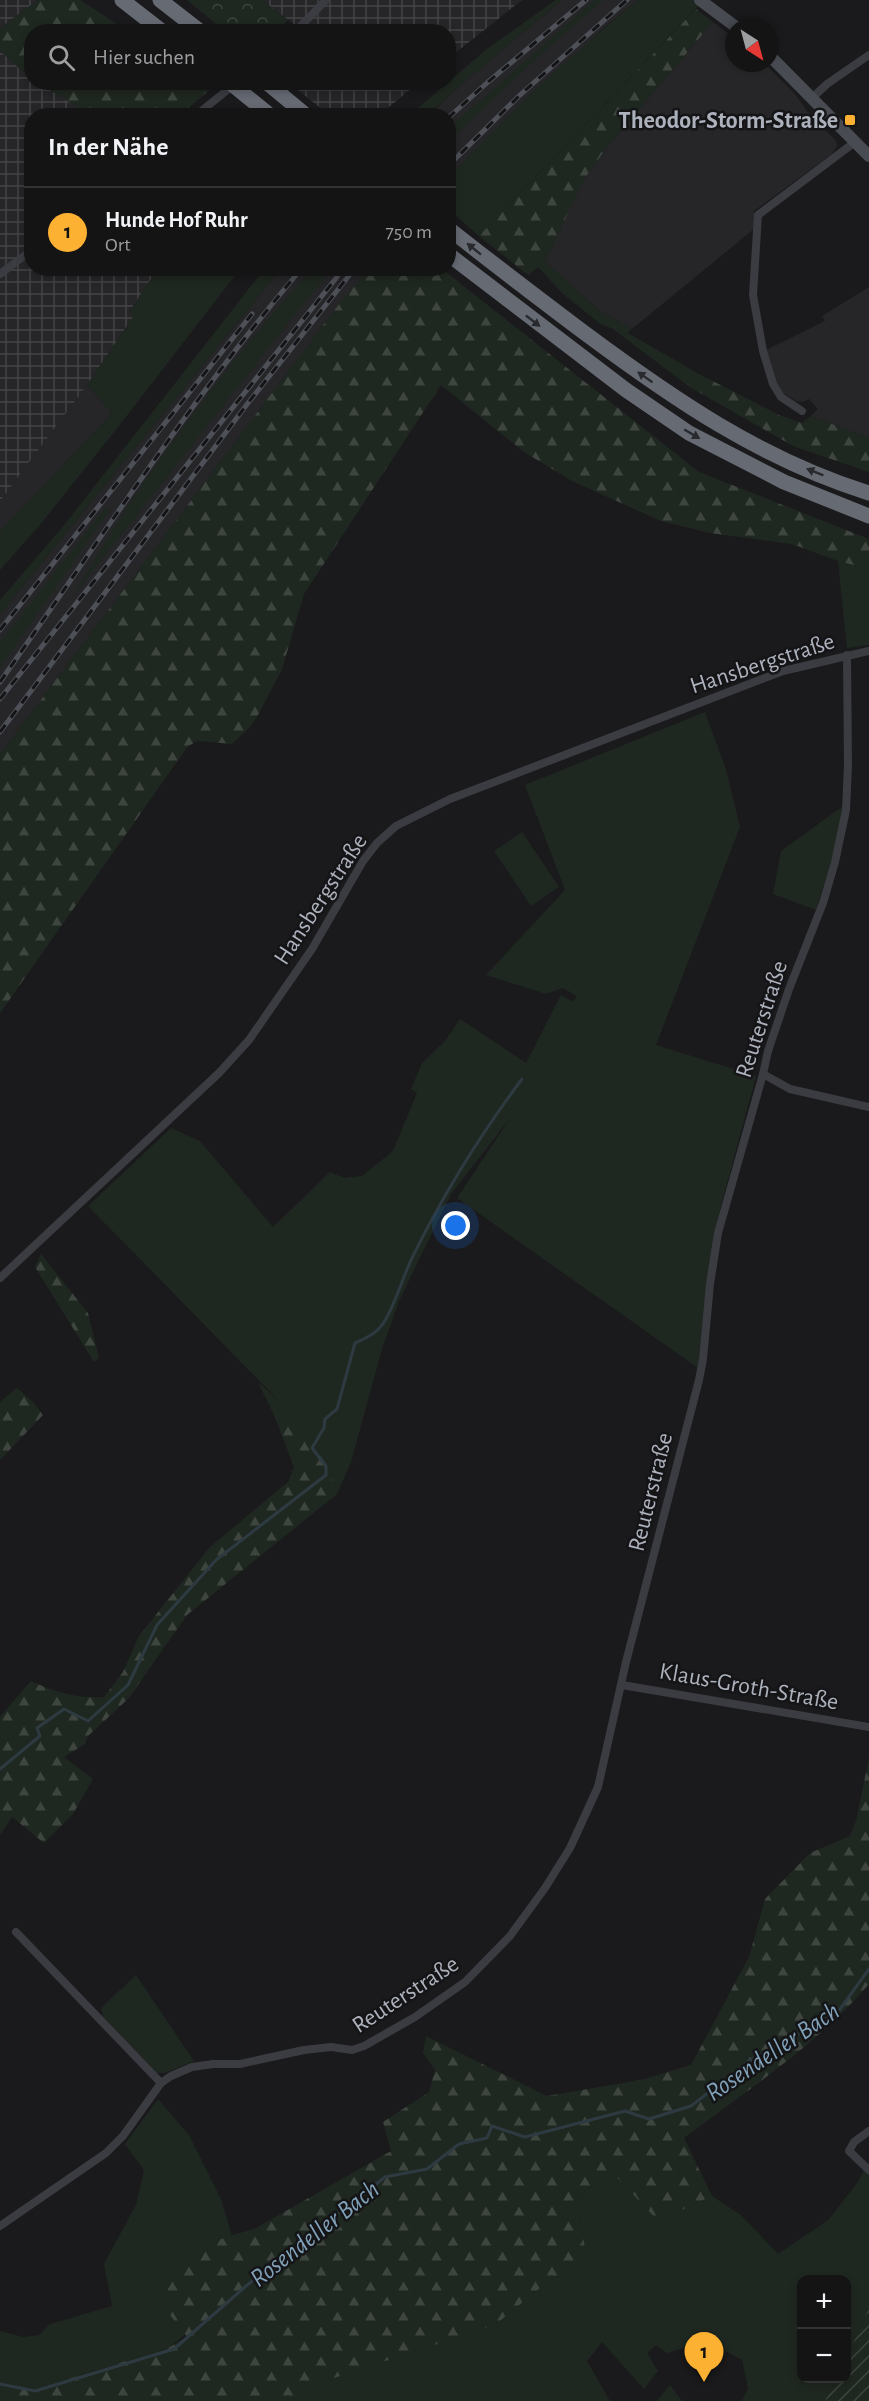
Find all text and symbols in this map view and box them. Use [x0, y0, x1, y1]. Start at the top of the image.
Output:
north arrow [725, 18, 779, 72]
search box [24, 24, 456, 90]
icon: search [45, 41, 78, 74]
text: Hier suchen [93, 46, 195, 68]
place label: Theodor-Storm-Straße [618, 109, 838, 133]
marker: Theodor-Storm-Straße [843, 113, 857, 127]
text: In der Nähe [48, 134, 168, 160]
text: Hunde Hof Ruhr [105, 209, 248, 231]
text: 1 [64, 222, 71, 242]
text: 750 m [385, 222, 432, 242]
text: Ort [105, 235, 131, 255]
one-way arrow [466, 242, 482, 255]
one-way arrow [526, 314, 541, 326]
one-way arrow [637, 371, 653, 383]
one-way arrow [684, 429, 701, 439]
one-way arrow [805, 467, 823, 477]
street label: Hansbergstraße [687, 629, 838, 699]
street label: Hansbergstraße [270, 830, 372, 969]
street label: Reuterstraße [732, 958, 792, 1081]
your location [441, 1211, 470, 1240]
street label: Reuterstraße [625, 1430, 677, 1554]
street label: Klaus-Groth-Straße [657, 1659, 840, 1715]
street label: Reuterstraße [348, 1952, 463, 2038]
water label: Rosendeller Bach [701, 1998, 844, 2106]
water label: Rosendeller Bach [245, 2176, 384, 2292]
map controls [797, 2275, 851, 2383]
button: + [797, 2275, 851, 2329]
button: − [797, 2329, 851, 2383]
pin: 1 [684, 2332, 724, 2382]

